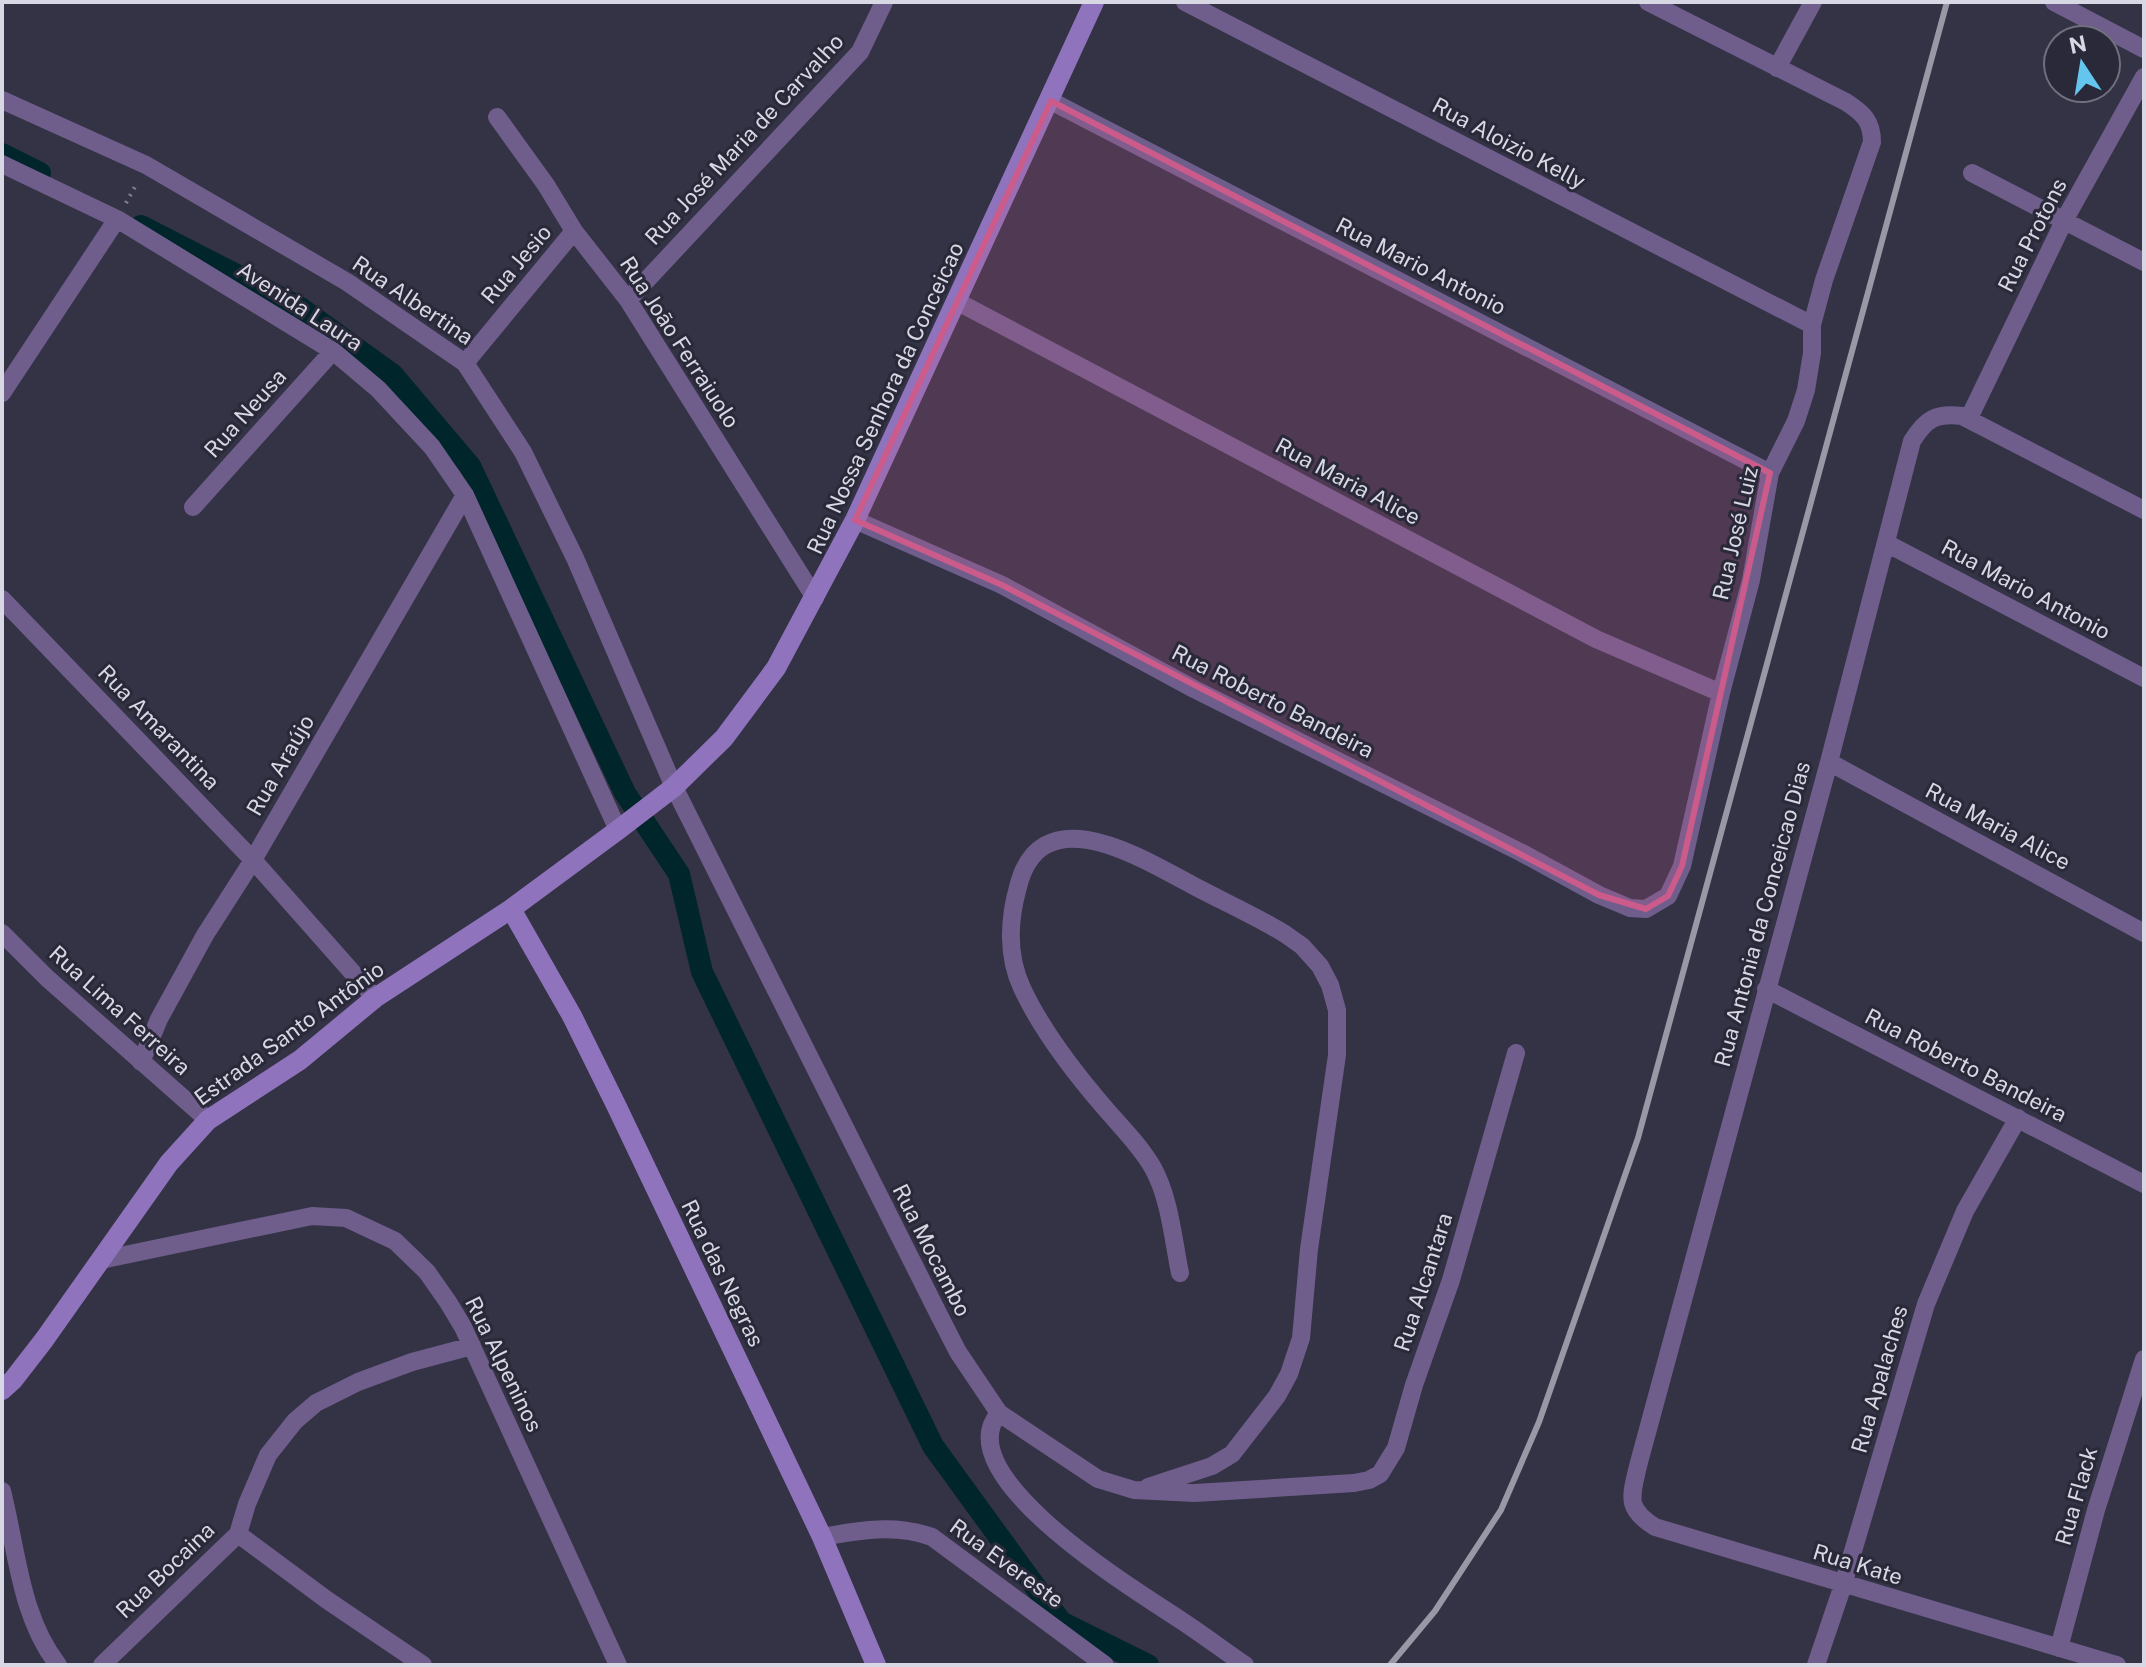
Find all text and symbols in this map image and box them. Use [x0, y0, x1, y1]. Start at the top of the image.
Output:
north arrow [2042, 24, 2122, 104]
street label: Rua José Maria de Carvalho [639, 28, 849, 250]
text: N [2067, 30, 2089, 59]
street label: Rua Aloizio Kelly [1428, 92, 1590, 194]
street label: Rua Protons [1992, 174, 2072, 296]
street label: Rua Mario Antonio [1332, 212, 1510, 320]
street label: Rua Jesio [476, 219, 556, 309]
street label: Rua Nossa Senhora da Conceicao [801, 238, 969, 558]
street label: Rua Albertina [348, 250, 478, 350]
street label: Rua João Ferraiuolo [615, 251, 745, 433]
street label: Avenida Laura [232, 256, 368, 356]
street label: Rua Neusa [199, 363, 291, 463]
street label: Rua Maria Alice [1271, 432, 1425, 530]
street label: Rua José Luiz [1707, 464, 1763, 602]
street label: Rua Mario Antonio [1937, 534, 2115, 644]
street label: Rua Roberto Bandeira [1168, 639, 1378, 763]
street label: Rua Amarantina [93, 659, 225, 795]
street label: Rua Araújo [241, 710, 319, 820]
street label: Rua Antonia da Conceicao Dias [1709, 758, 1815, 1070]
street label: Rua Maria Alice [1921, 777, 2075, 875]
street label: Rua Lima Ferreira [44, 940, 196, 1080]
street label: Estrada Santo Antônio [189, 955, 389, 1111]
street label: Rua Roberto Bandeira [1861, 1003, 2071, 1127]
street label: Rua Mocambo [887, 1179, 977, 1321]
street label: Rua das Negras [676, 1195, 770, 1351]
street label: Rua Alcantara [1388, 1210, 1458, 1354]
street label: Rua Alpeninos [460, 1292, 548, 1436]
street label: Rua Apalaches [1845, 1302, 1913, 1456]
street label: Rua Flack [2050, 1444, 2102, 1548]
street label: Rua Evereste [945, 1513, 1069, 1613]
street label: Rua Bocaina [110, 1517, 220, 1623]
street label: Rua Kate [1810, 1538, 1906, 1590]

